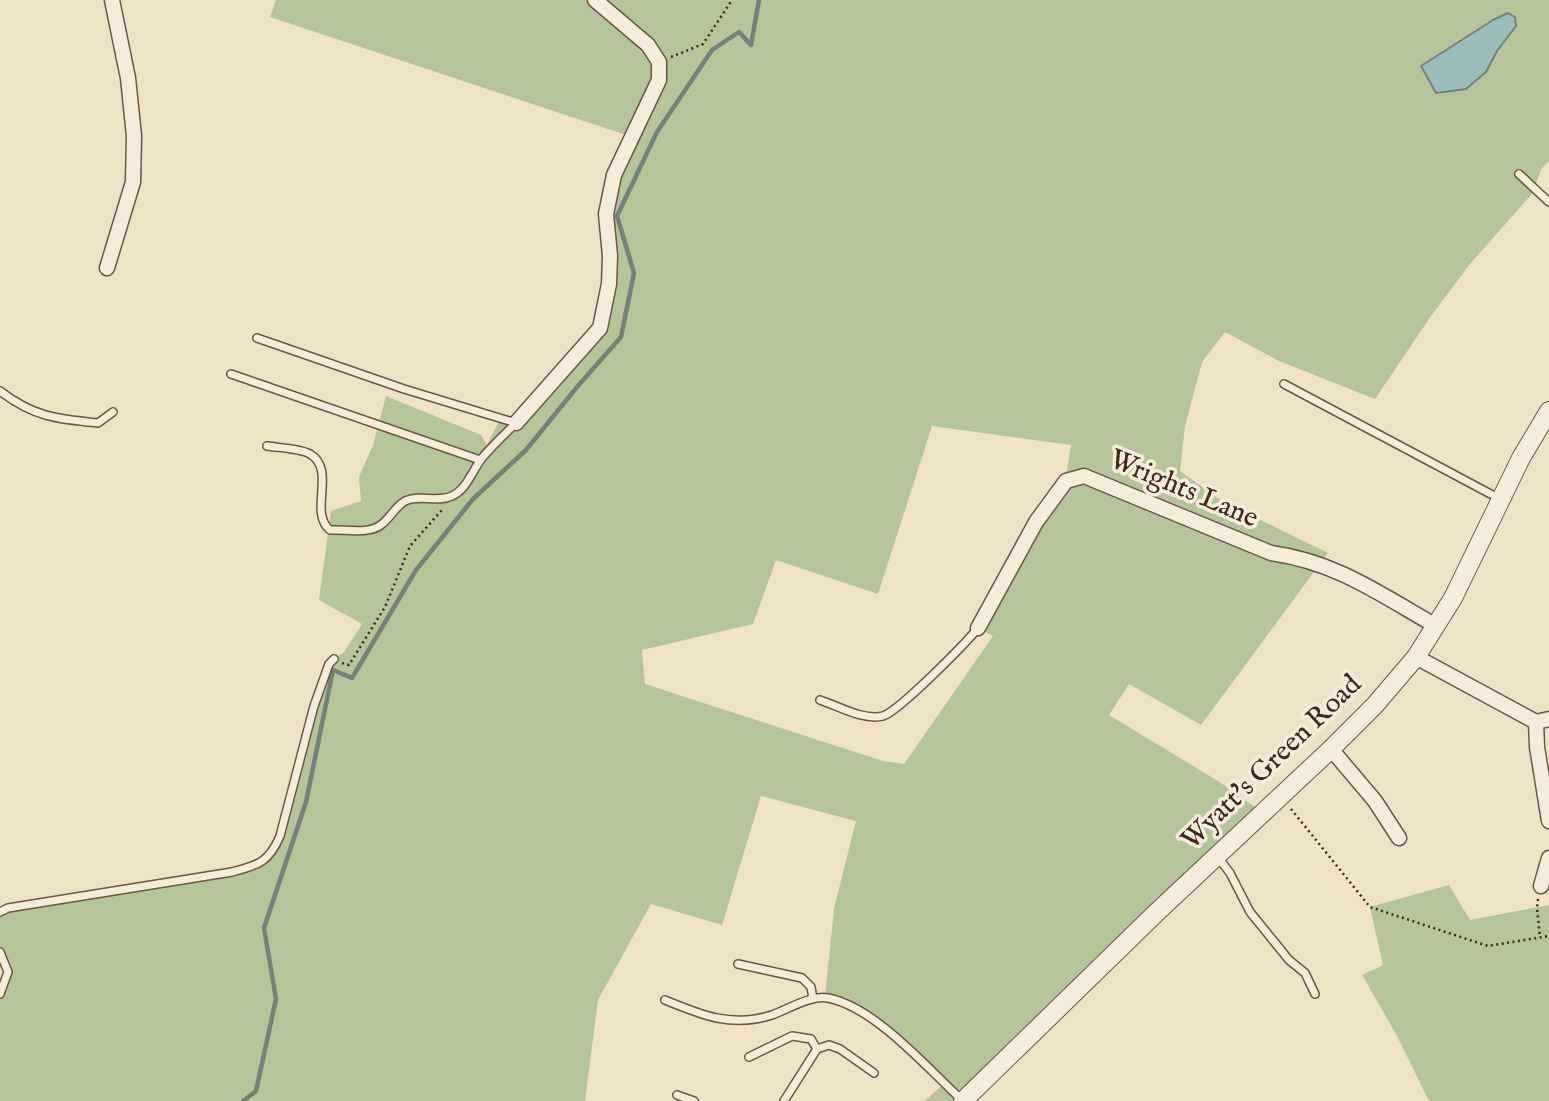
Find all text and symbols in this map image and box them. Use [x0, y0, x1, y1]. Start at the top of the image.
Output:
street label: Wrights Lane [1104, 445, 1262, 537]
street label: Wyatt's Green Road [1176, 670, 1370, 858]

